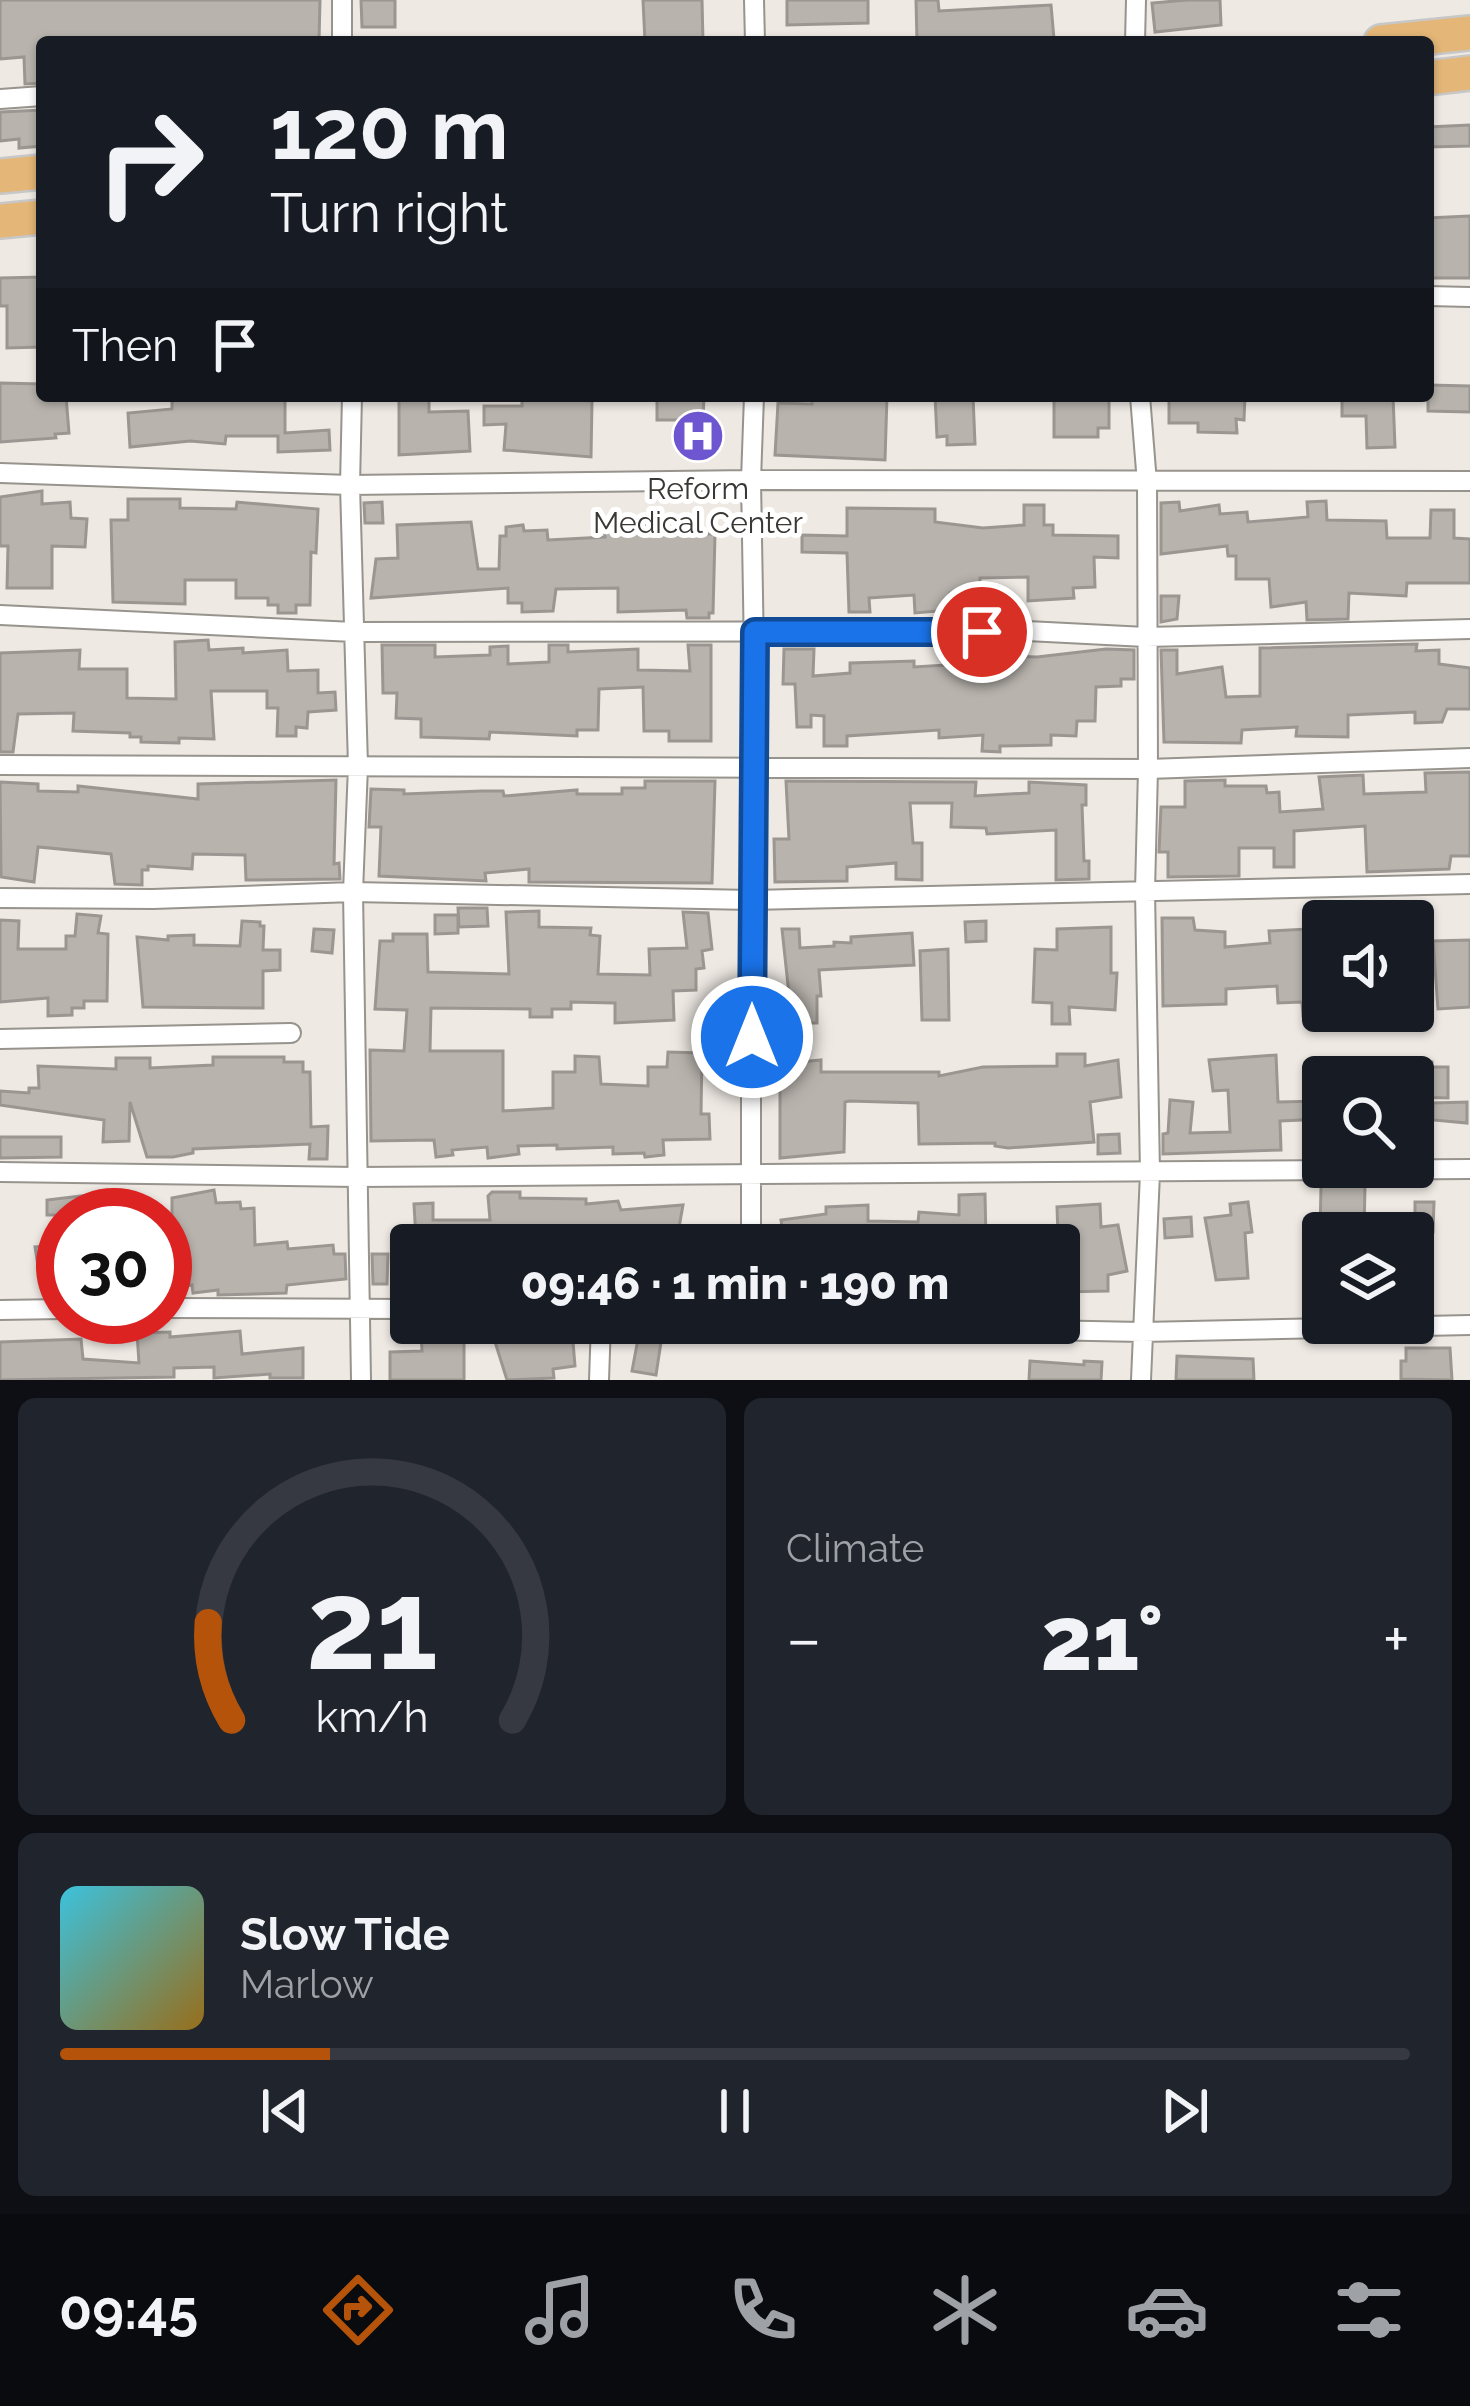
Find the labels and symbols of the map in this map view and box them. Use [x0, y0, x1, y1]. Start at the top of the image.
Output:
hospital icon: Reform Medical Center [670, 408, 726, 464]
place label: Reform Medical Center [593, 471, 803, 540]
pin [931, 581, 1033, 683]
position arrow [689, 974, 815, 1100]
speed limit sign: 30 [36, 1188, 192, 1344]

